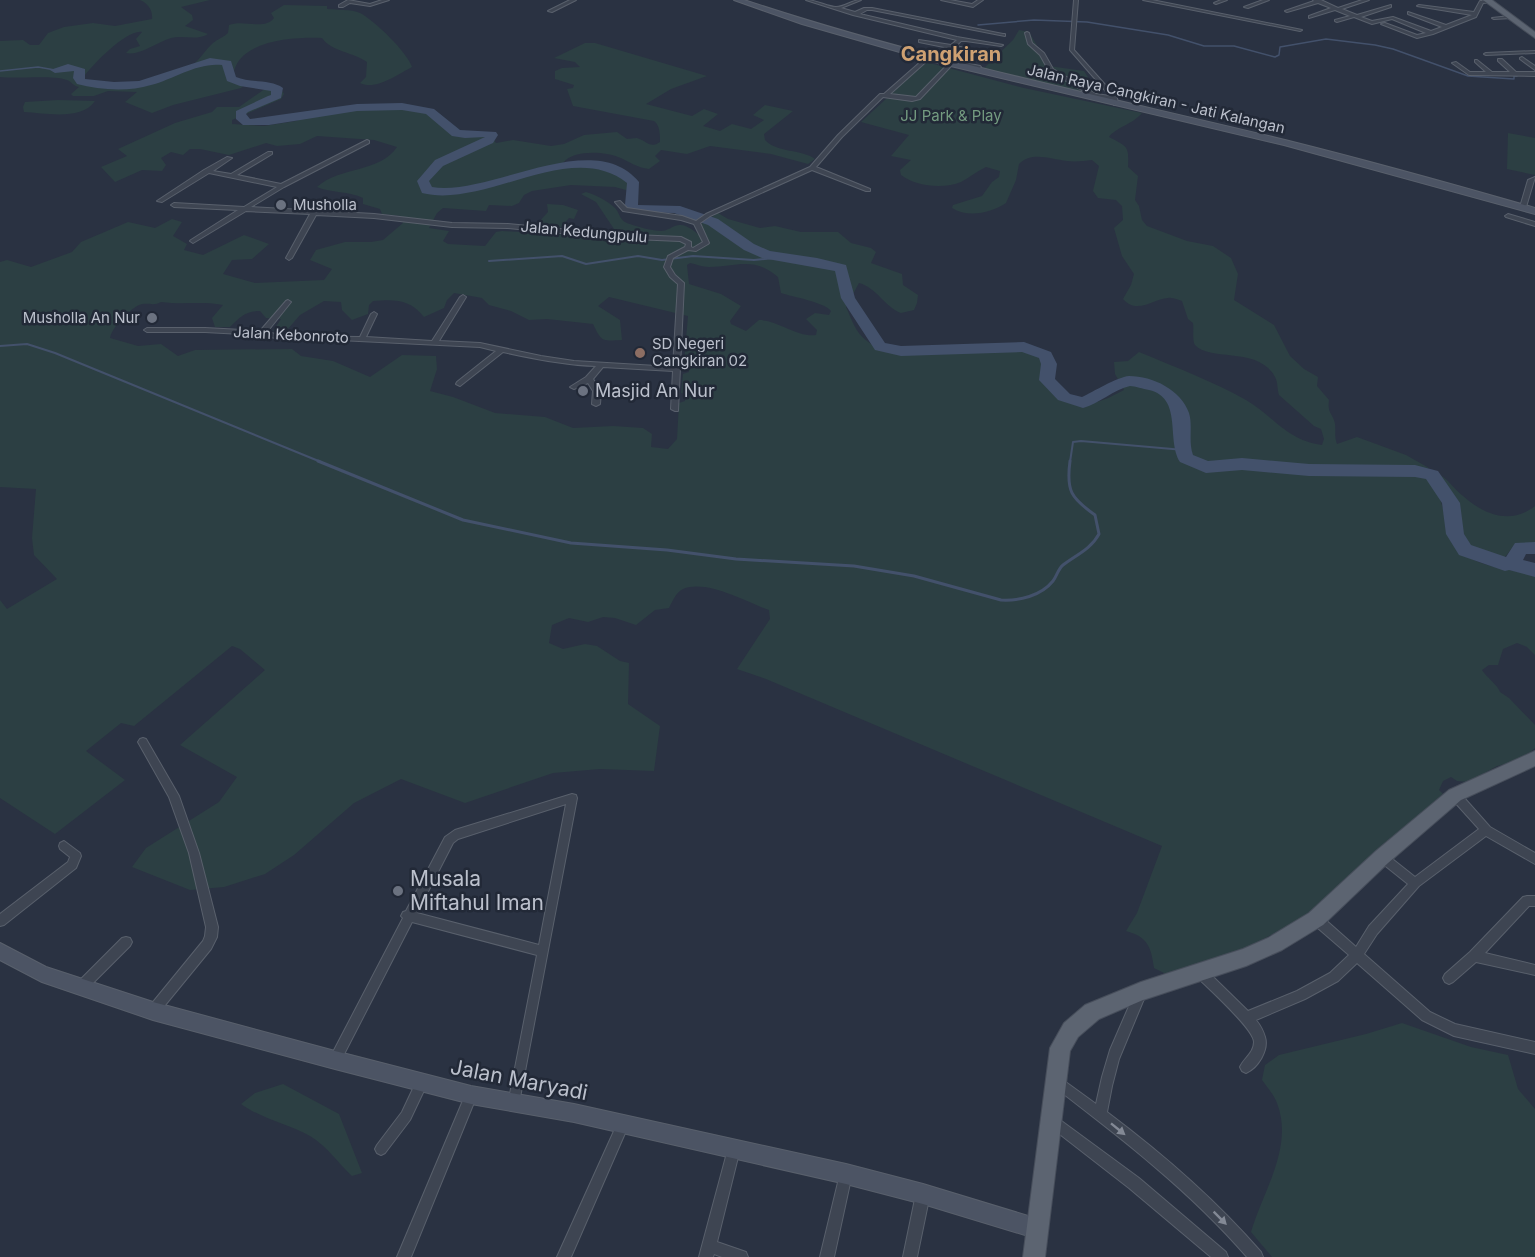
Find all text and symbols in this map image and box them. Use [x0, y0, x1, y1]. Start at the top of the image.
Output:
district label: Cangkiran [901, 42, 1001, 66]
street label: Jalan Raya Cangkiran - Jati Kalangan [1025, 60, 1287, 137]
park label: JJ Park & Play [900, 106, 1002, 125]
place label: Musholla [293, 195, 357, 214]
marker: Musholla [274, 198, 288, 212]
street label: Jalan Kedungpulu [520, 217, 648, 247]
place label: Musholla An Nur [23, 308, 140, 327]
marker: Musholla An Nur [145, 311, 159, 325]
street label: Jalan Kebonroto [233, 322, 349, 347]
place label: SD Negeri Cangkiran 02 [652, 334, 747, 370]
marker: SD Negeri Cangkiran 02 [633, 346, 647, 360]
place label: Masjid An Nur [595, 380, 715, 401]
marker: Masjid An Nur [576, 384, 590, 398]
place label: Musala Miftahul Iman [410, 866, 544, 915]
marker: Musala Miftahul Iman [391, 884, 405, 898]
street label: Jalan Maryadi [448, 1054, 590, 1105]
one-way arrow [1111, 1122, 1126, 1134]
one-way arrow [1213, 1210, 1227, 1224]

